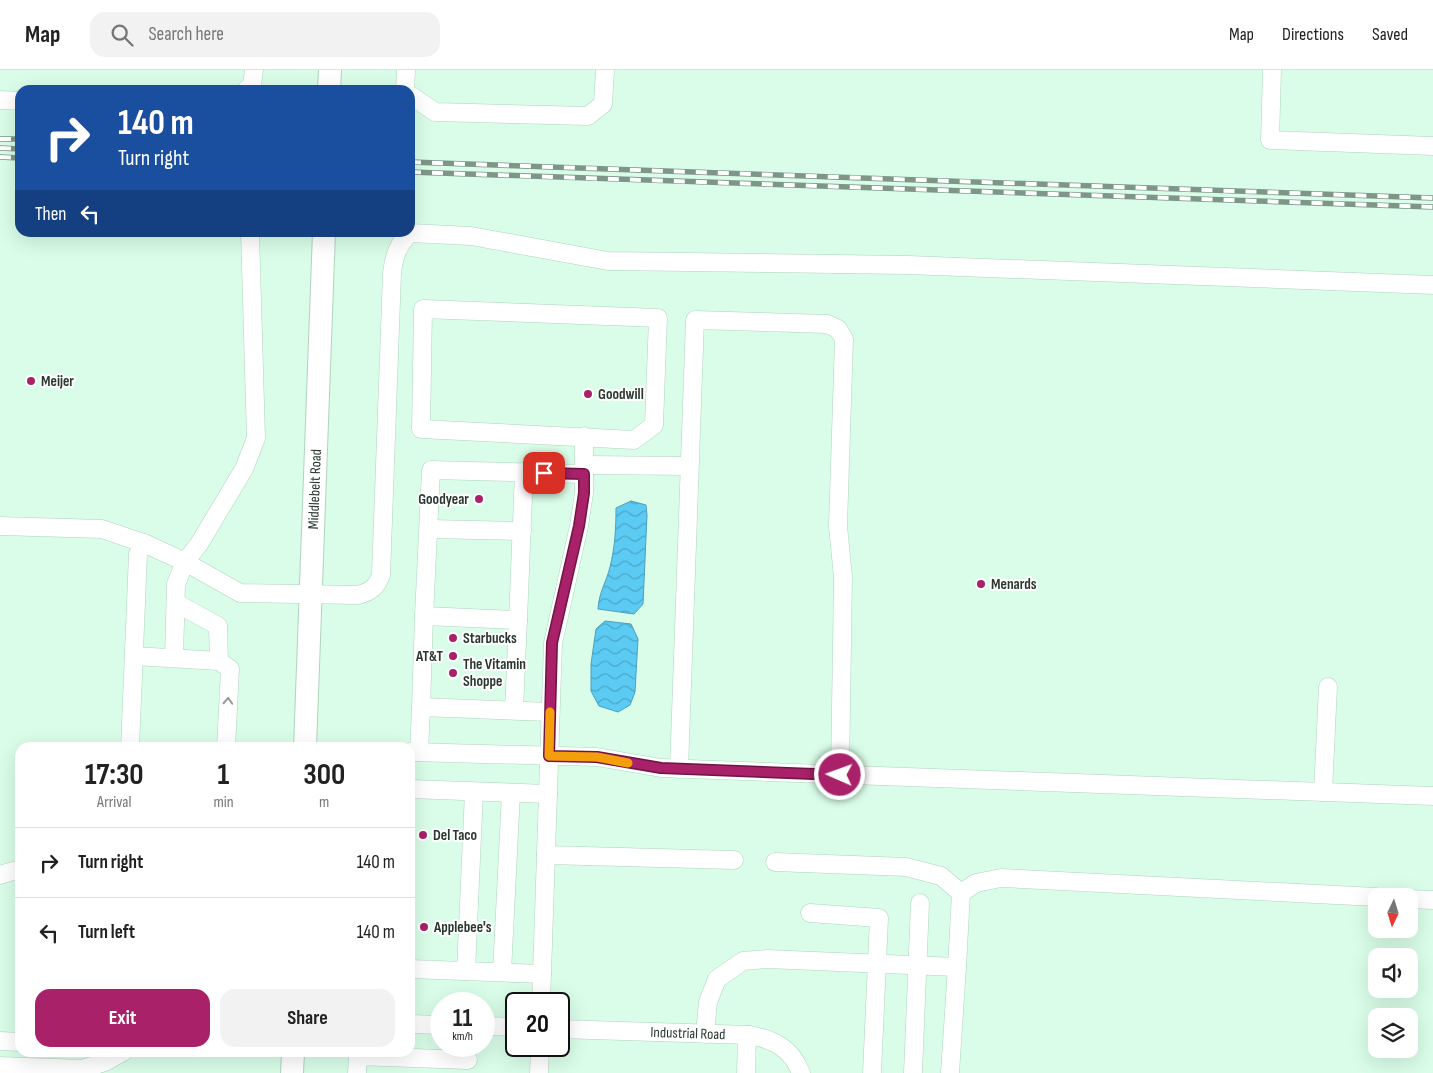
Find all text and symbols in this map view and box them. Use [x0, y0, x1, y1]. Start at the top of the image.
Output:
search box [90, 12, 440, 57]
text: Map [25, 20, 60, 49]
icon: search [108, 21, 136, 49]
text: Search here [148, 23, 224, 46]
text: Map [1229, 24, 1254, 45]
text: Directions [1282, 24, 1344, 45]
text: Saved [1372, 24, 1408, 45]
text: 140 m [118, 102, 194, 145]
icon: right [35, 105, 100, 170]
text: Turn right [118, 145, 189, 172]
icon: left [76, 200, 104, 228]
text: Then [35, 203, 66, 226]
place label: Meijer [41, 372, 74, 391]
marker: Meijer [25, 375, 37, 387]
place label: Goodwill [598, 385, 644, 404]
marker: Goodwill [582, 388, 594, 400]
street label: Middlebelt Road [304, 449, 326, 530]
pin [523, 452, 565, 494]
icon: arrive [530, 459, 558, 487]
place label: Goodyear [418, 490, 469, 509]
marker: Goodyear [473, 493, 485, 505]
place label: Menards [991, 575, 1037, 594]
marker: Menards [975, 578, 987, 590]
place label: Starbucks [463, 629, 517, 648]
marker: Starbucks [447, 632, 459, 644]
place label: AT&T [415, 647, 443, 666]
marker: AT&T [447, 650, 459, 662]
place label: The Vitamin Shoppe [463, 655, 526, 691]
marker: The Vitamin Shoppe [447, 667, 459, 679]
one-way arrow [223, 697, 234, 705]
position arrow [813, 748, 865, 800]
text: 17:30 [85, 757, 144, 793]
text: 1 [218, 757, 229, 793]
text: 300 [303, 757, 345, 793]
text: Arrival [97, 793, 131, 812]
text: min [213, 793, 234, 812]
text: m [319, 793, 329, 812]
place label: Del Taco [433, 826, 477, 845]
marker: Del Taco [417, 829, 429, 841]
icon: right [35, 849, 63, 877]
text: Turn right [78, 851, 143, 874]
text: 140 m [357, 851, 395, 874]
north arrow [1368, 888, 1418, 938]
map controls [1368, 888, 1418, 1058]
place label: Applebee's [433, 918, 492, 937]
icon: left [35, 919, 63, 947]
text: Turn left [78, 921, 135, 944]
text: 140 m [357, 921, 395, 944]
marker: Applebee's [418, 921, 430, 933]
button: sound [1368, 948, 1418, 998]
button: Exit [35, 989, 210, 1047]
button: Share [220, 989, 395, 1047]
speed limit sign: 20 [505, 992, 570, 1057]
text: 11 [453, 1003, 472, 1034]
button: layers [1368, 1008, 1418, 1058]
street label: Industrial Road [650, 1023, 726, 1044]
text: km/h [452, 1029, 473, 1044]

